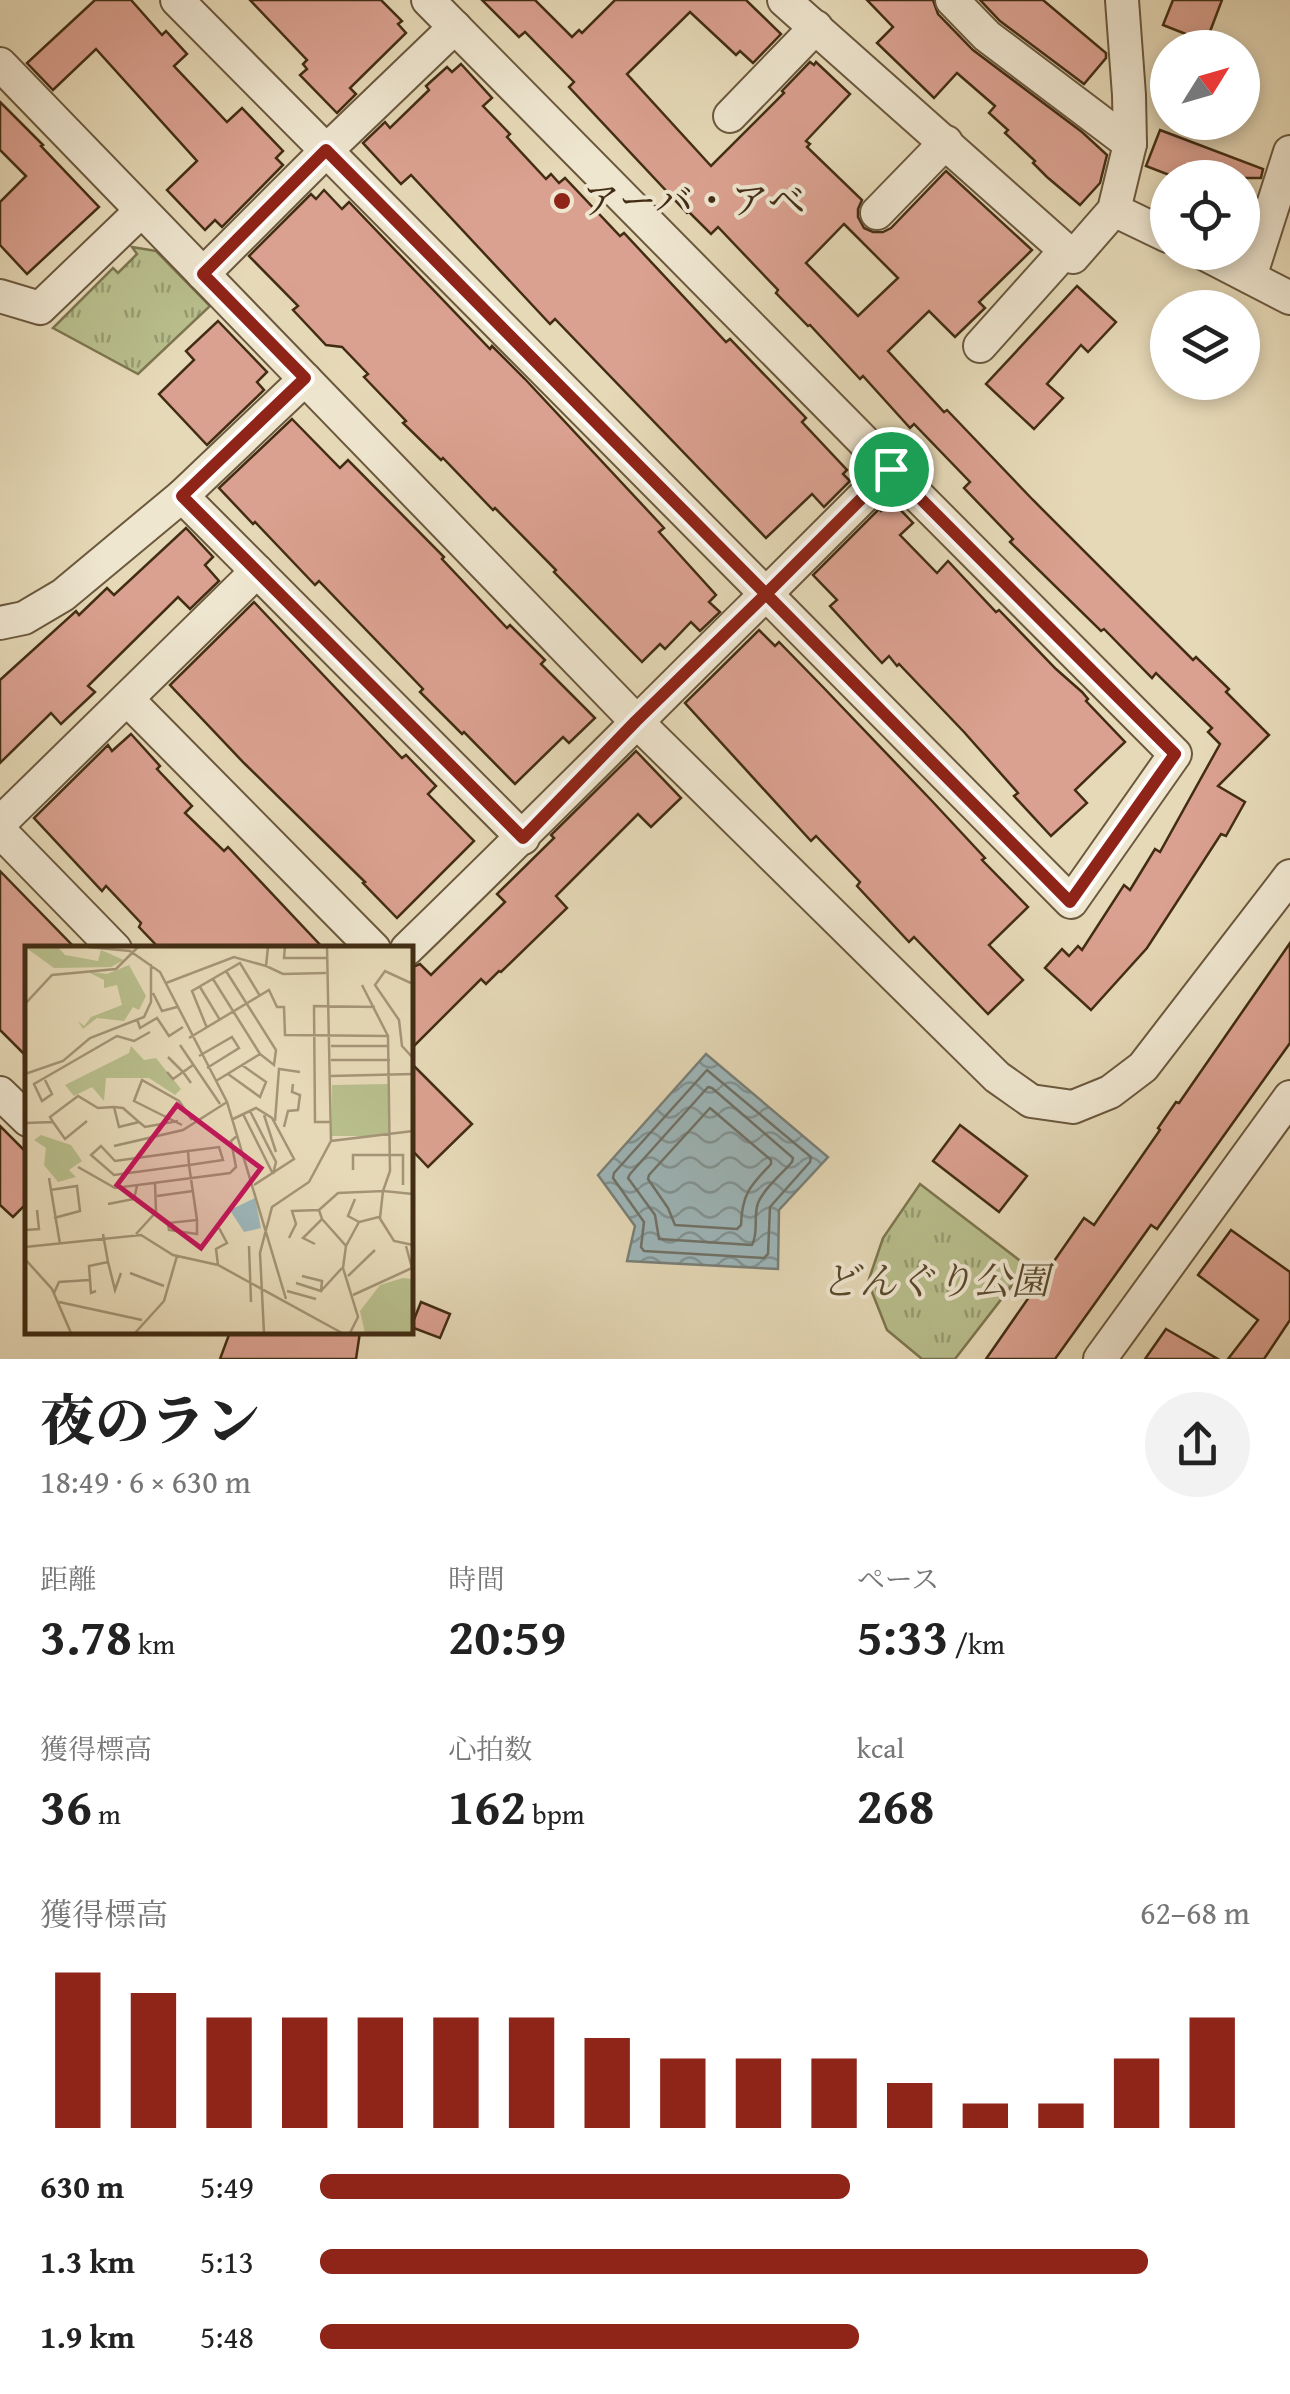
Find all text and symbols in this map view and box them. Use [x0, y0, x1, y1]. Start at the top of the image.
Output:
north arrow [1150, 30, 1260, 140]
map controls [1150, 30, 1260, 400]
button: locate [1150, 160, 1260, 270]
place label: アーバ・アベ [582, 172, 805, 228]
marker: アーバ・アベ [551, 190, 573, 212]
button: layers [1150, 290, 1260, 400]
pin [849, 427, 934, 512]
icon: arrive [864, 442, 919, 497]
inset map [25, 946, 412, 1334]
park label: どんぐり公園 [821, 1252, 1055, 1308]
text: 夜のラン [40, 1380, 260, 1460]
button: share [1145, 1392, 1250, 1497]
text: 18:49 · 6 × 630 m [40, 1458, 251, 1505]
text: 距離 [40, 1558, 96, 1599]
text: 時間 [448, 1558, 504, 1599]
text: ペース [857, 1558, 939, 1599]
text: 3.78 [40, 1599, 132, 1672]
text: 20:59 [448, 1599, 566, 1672]
text: 5:33 [857, 1599, 949, 1672]
text: km [132, 1623, 175, 1664]
text: /km [949, 1623, 1005, 1664]
text: kcal [857, 1727, 904, 1768]
text: 獲得標高 [40, 1728, 152, 1769]
text: 心拍数 [448, 1728, 532, 1769]
text: 268 [857, 1768, 934, 1841]
text: 36 [40, 1769, 92, 1842]
text: 162 [448, 1769, 526, 1842]
text: m [92, 1793, 121, 1834]
text: bpm [526, 1793, 585, 1834]
text: 62–68 m [1140, 1889, 1250, 1936]
text: 獲得標高 [40, 1891, 168, 1938]
text: 630 m [40, 2163, 124, 2210]
text: 5:49 [200, 2163, 254, 2210]
text: 1.3 km [40, 2238, 135, 2285]
text: 5:13 [200, 2238, 254, 2285]
text: 1.9 km [40, 2313, 135, 2360]
text: 5:48 [200, 2313, 254, 2360]

